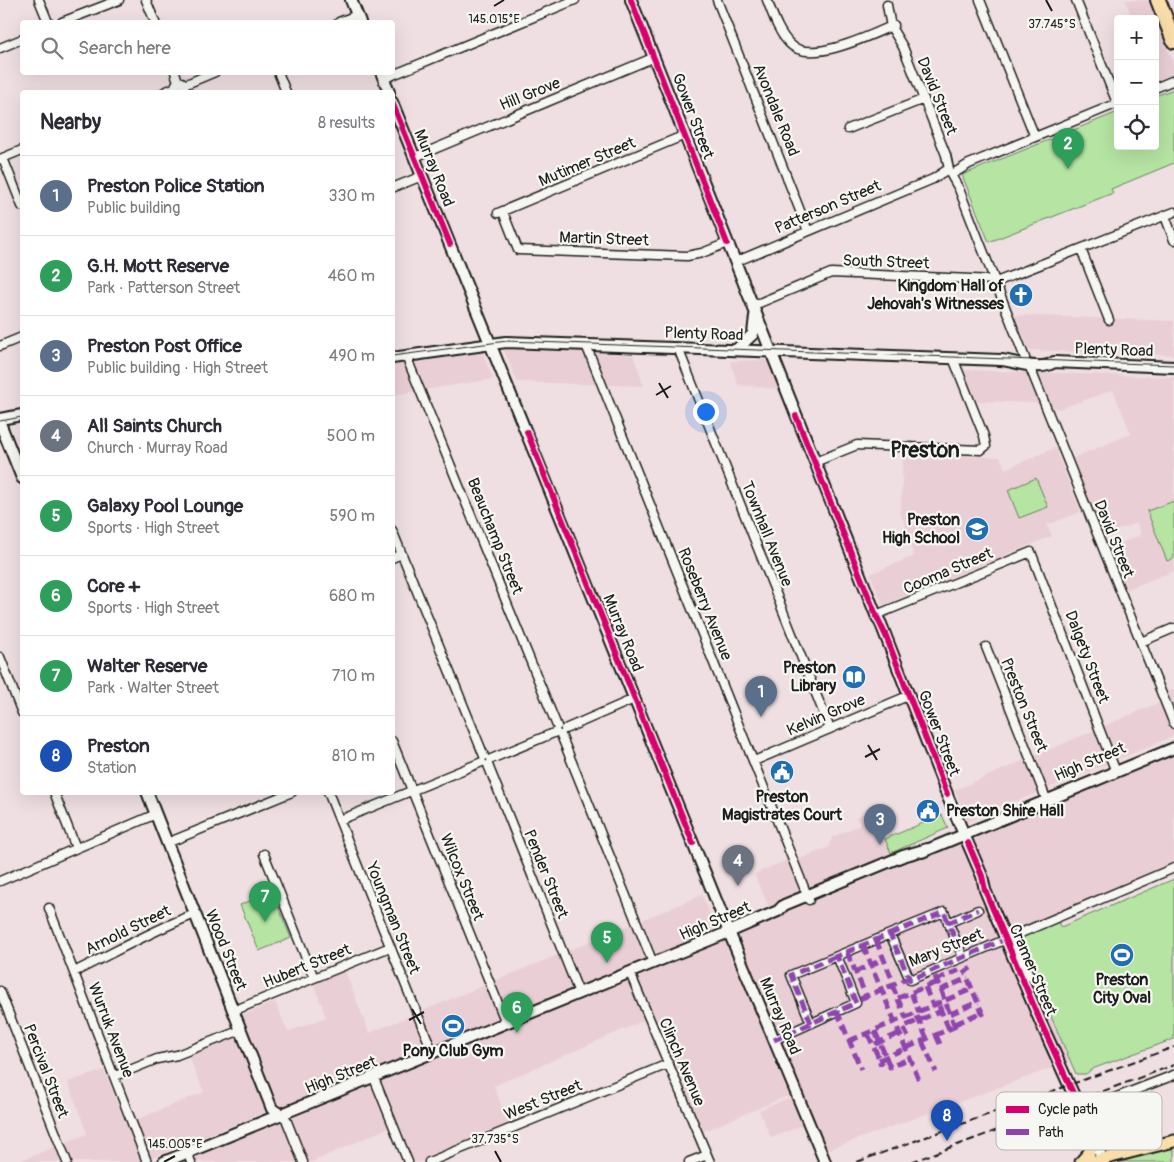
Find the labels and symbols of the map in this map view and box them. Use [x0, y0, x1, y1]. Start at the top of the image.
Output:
text: 145.015°E [468, 12, 520, 27]
text: 37.745°S [1028, 17, 1076, 32]
street label: David Street [912, 54, 962, 138]
street label: Avondale Road [748, 61, 804, 159]
street label: Gower Street [667, 70, 719, 162]
street label: Hill Grove [497, 73, 563, 115]
street label: Murray Road [409, 126, 459, 210]
pin: 2 [1052, 128, 1084, 169]
street label: Mutimer Street [536, 132, 639, 191]
street label: Patterson Street [772, 175, 884, 238]
street label: Martin Street [559, 227, 650, 251]
street label: South Street [842, 250, 930, 274]
place label: Kingdom Hall of Jehovah's Witnesses [867, 276, 1005, 314]
church icon: Kingdom Hall of Jehovah's Witnesses [1008, 282, 1034, 308]
street label: Plenty Road [664, 323, 744, 345]
street label: Plenty Road [1074, 339, 1154, 361]
your location [693, 399, 719, 425]
district label: Preston [890, 437, 960, 464]
street label: Beauchamp Street [463, 475, 528, 598]
street label: Townhall Avenue [737, 478, 797, 590]
street label: David Street [1089, 497, 1139, 581]
place label: Preston High School [882, 510, 960, 548]
school or university icon: Preston High School [964, 516, 990, 542]
street label: Cooma Street [900, 543, 996, 599]
street label: Roseberry Avenue [673, 545, 737, 663]
street label: Murray Road [598, 591, 648, 675]
street label: Dalgety Street [1060, 608, 1114, 707]
street label: Preston Street [996, 655, 1052, 755]
place label: Preston Library [783, 658, 836, 696]
library icon: Preston Library [841, 664, 867, 690]
pin: 1 [745, 676, 777, 717]
street label: Gower Street [913, 687, 965, 779]
street label: Kelvin Grove [784, 689, 868, 741]
street label: High Street [1051, 738, 1129, 786]
public building icon: Preston Magistrates Court [769, 759, 795, 785]
place label: Preston Magistrates Court [722, 787, 842, 825]
public building icon: Preston Shire Hall [915, 798, 941, 824]
place label: Preston Shire Hall [946, 801, 1064, 821]
pin: 3 [864, 804, 896, 845]
street label: Pender Street [519, 827, 573, 922]
street label: Wilcox Street [436, 831, 489, 924]
pin: 4 [722, 845, 754, 886]
street label: Youngman Street [361, 858, 425, 977]
pin: 7 [249, 881, 281, 922]
street label: High Street [676, 897, 754, 945]
street label: Arnold Street [82, 900, 174, 959]
street label: Wood Street [201, 907, 252, 994]
street label: Cramer Street [1005, 921, 1062, 1019]
pin: 5 [591, 922, 623, 963]
street label: Mary Street [906, 924, 987, 972]
street label: Hubert Street [260, 939, 354, 993]
sports icon: Preston City Oval [1109, 942, 1135, 968]
place label: Preston City Oval [1093, 970, 1151, 1008]
street label: Murray Road [755, 974, 805, 1058]
street label: Wurruk Avenue [84, 979, 138, 1081]
pin: 6 [501, 992, 533, 1033]
sports icon: Pony Club Gym [440, 1013, 466, 1039]
street label: Clinch Avenue [654, 1015, 710, 1109]
street label: Percival Street [19, 1021, 73, 1121]
place label: Pony Club Gym [402, 1041, 504, 1061]
street label: High Street [302, 1051, 380, 1098]
street label: West Street [501, 1075, 585, 1125]
legend [996, 1092, 1162, 1150]
pin: 8 [931, 1100, 963, 1141]
text: Cycle path [1038, 1101, 1098, 1118]
text: Path [1038, 1124, 1063, 1141]
text: 37.735°S [471, 1132, 519, 1147]
text: 145.005°E [147, 1137, 203, 1152]

